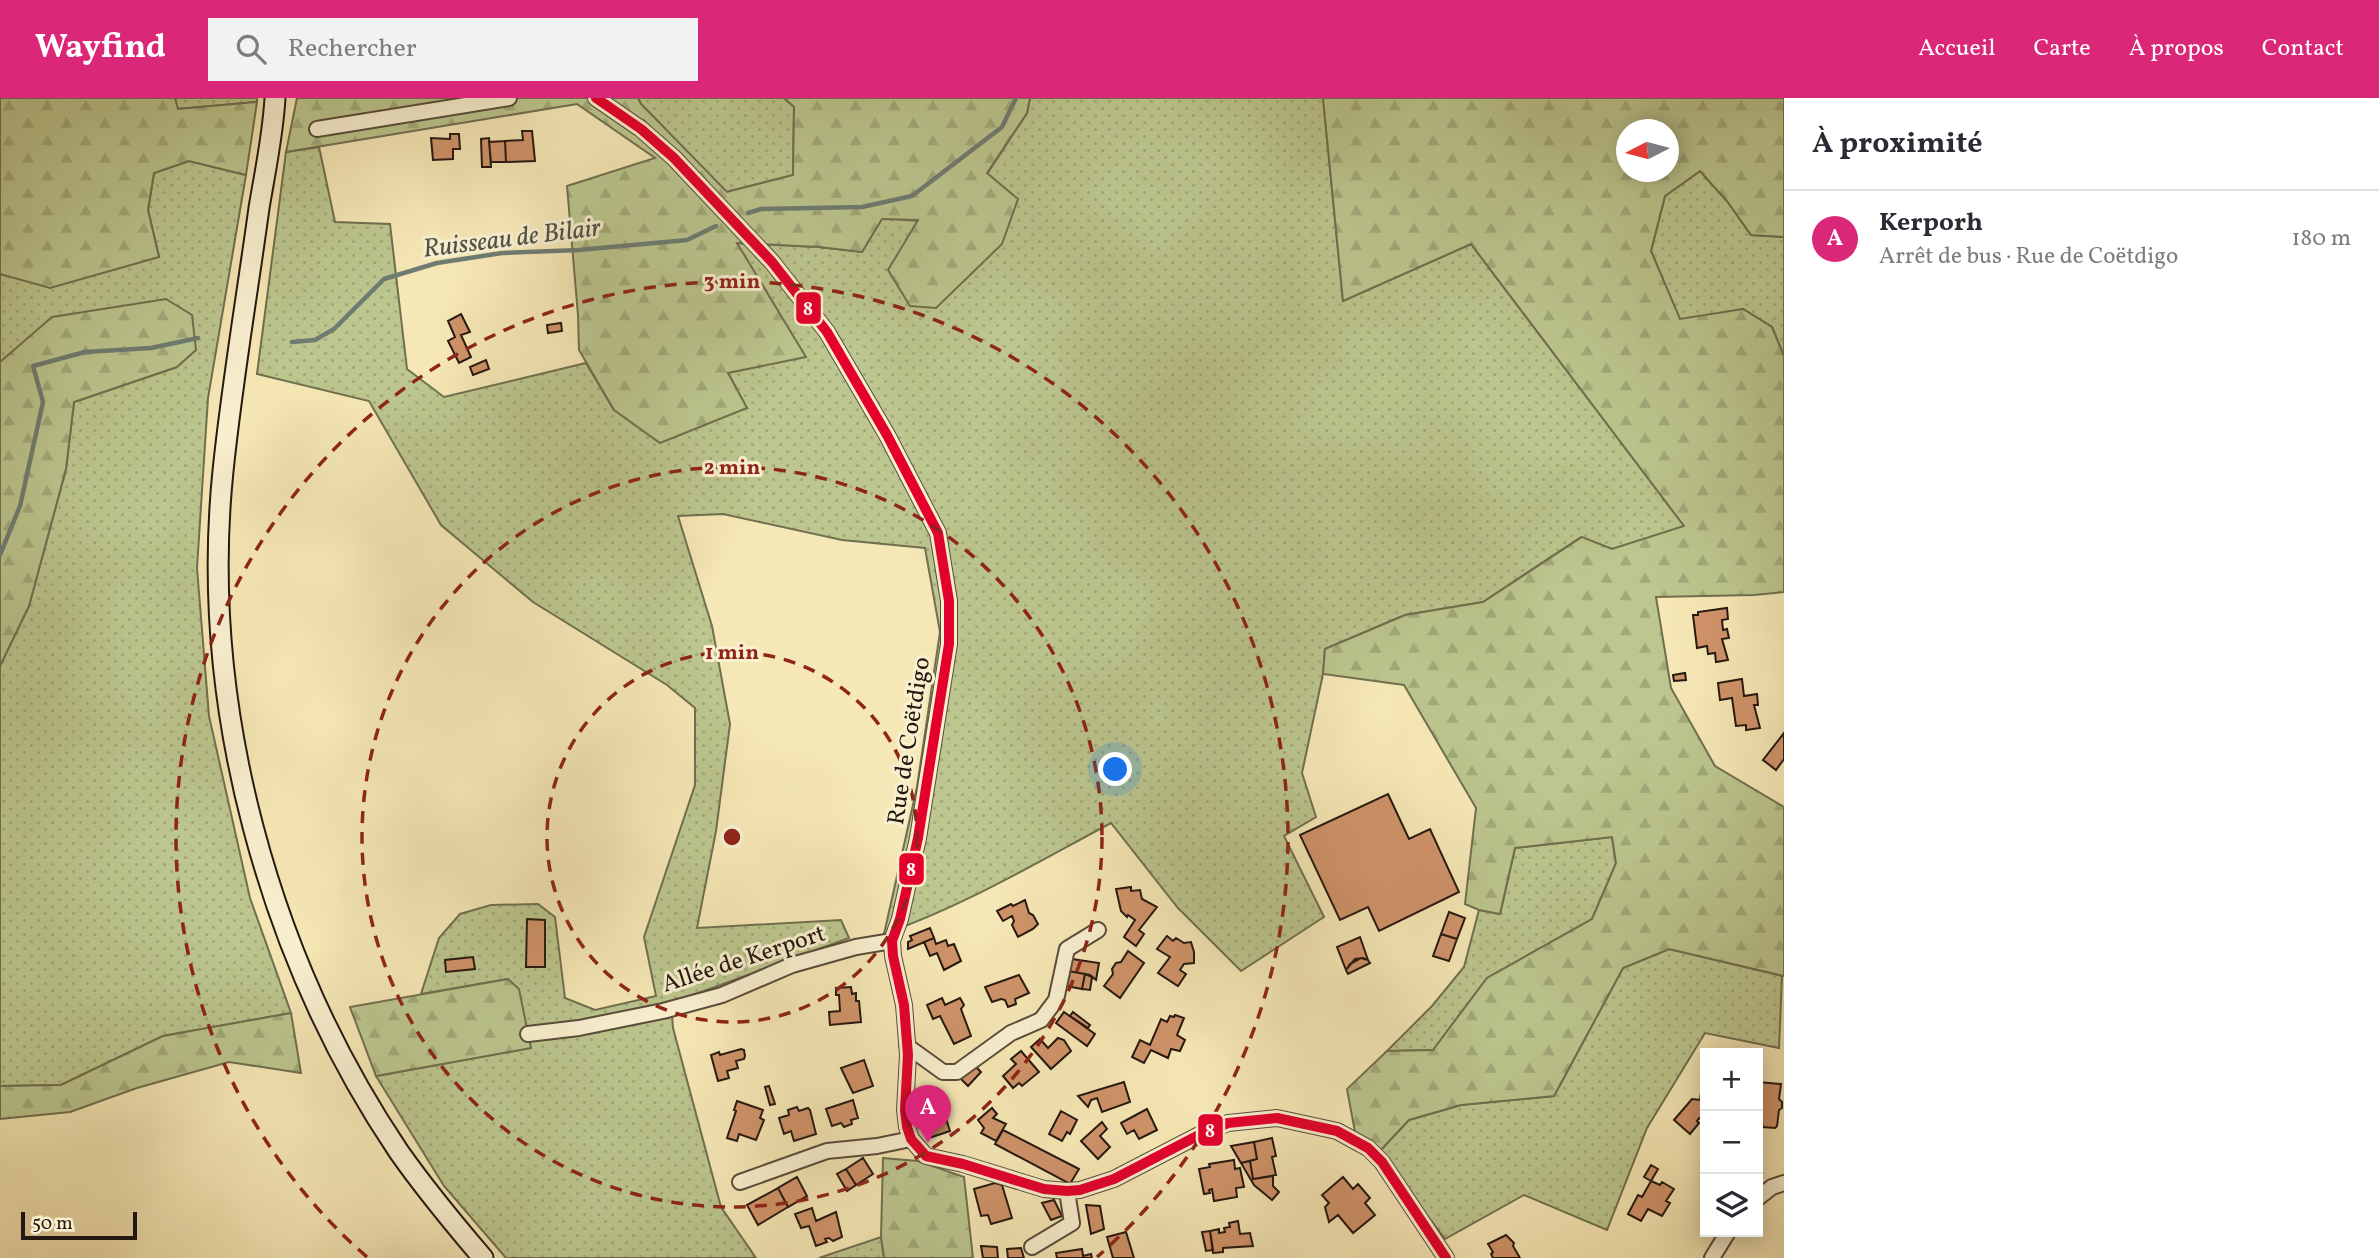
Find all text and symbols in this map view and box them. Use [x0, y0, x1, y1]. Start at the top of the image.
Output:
search box [208, 18, 698, 81]
text: Wayfind [35, 26, 166, 72]
icon: search [232, 30, 270, 68]
text: Rechercher [288, 31, 417, 67]
text: Accueil [1918, 32, 1995, 66]
text: Carte [2033, 32, 2091, 66]
text: À propos [2129, 32, 2224, 66]
text: Contact [2262, 32, 2344, 66]
north arrow [1616, 119, 1679, 182]
text: À proximité [1812, 123, 1983, 165]
text: Kerporh [1879, 205, 1983, 241]
water label: Ruisseau de Bilair [421, 210, 603, 268]
text: A [1827, 223, 1843, 255]
text: 180 m [2292, 223, 2351, 255]
text: Arrêt de bus · Rue de Coëtdigo [1879, 241, 2178, 273]
text: 3 min [704, 268, 760, 297]
line badge: 8 [795, 291, 822, 325]
text: 8 [803, 297, 813, 323]
text: 2 min [704, 454, 760, 483]
text: 1 min [705, 639, 759, 668]
street label: Rue de Coëtdigo [880, 655, 940, 827]
your location [1098, 752, 1132, 786]
centre of rings [720, 825, 744, 849]
line badge: 8 [898, 852, 925, 886]
text: 8 [906, 858, 916, 884]
street label: Allée de Kerport [658, 918, 830, 1002]
map controls [1700, 1048, 1763, 1237]
button: + [1700, 1048, 1763, 1111]
pin: A [905, 1085, 951, 1143]
button: − [1700, 1111, 1763, 1174]
line badge: 8 [1197, 1113, 1224, 1147]
text: 8 [1205, 1119, 1215, 1145]
button: layers [1700, 1174, 1763, 1237]
scale bar [21, 1209, 136, 1241]
text: 50 m [32, 1211, 73, 1237]

